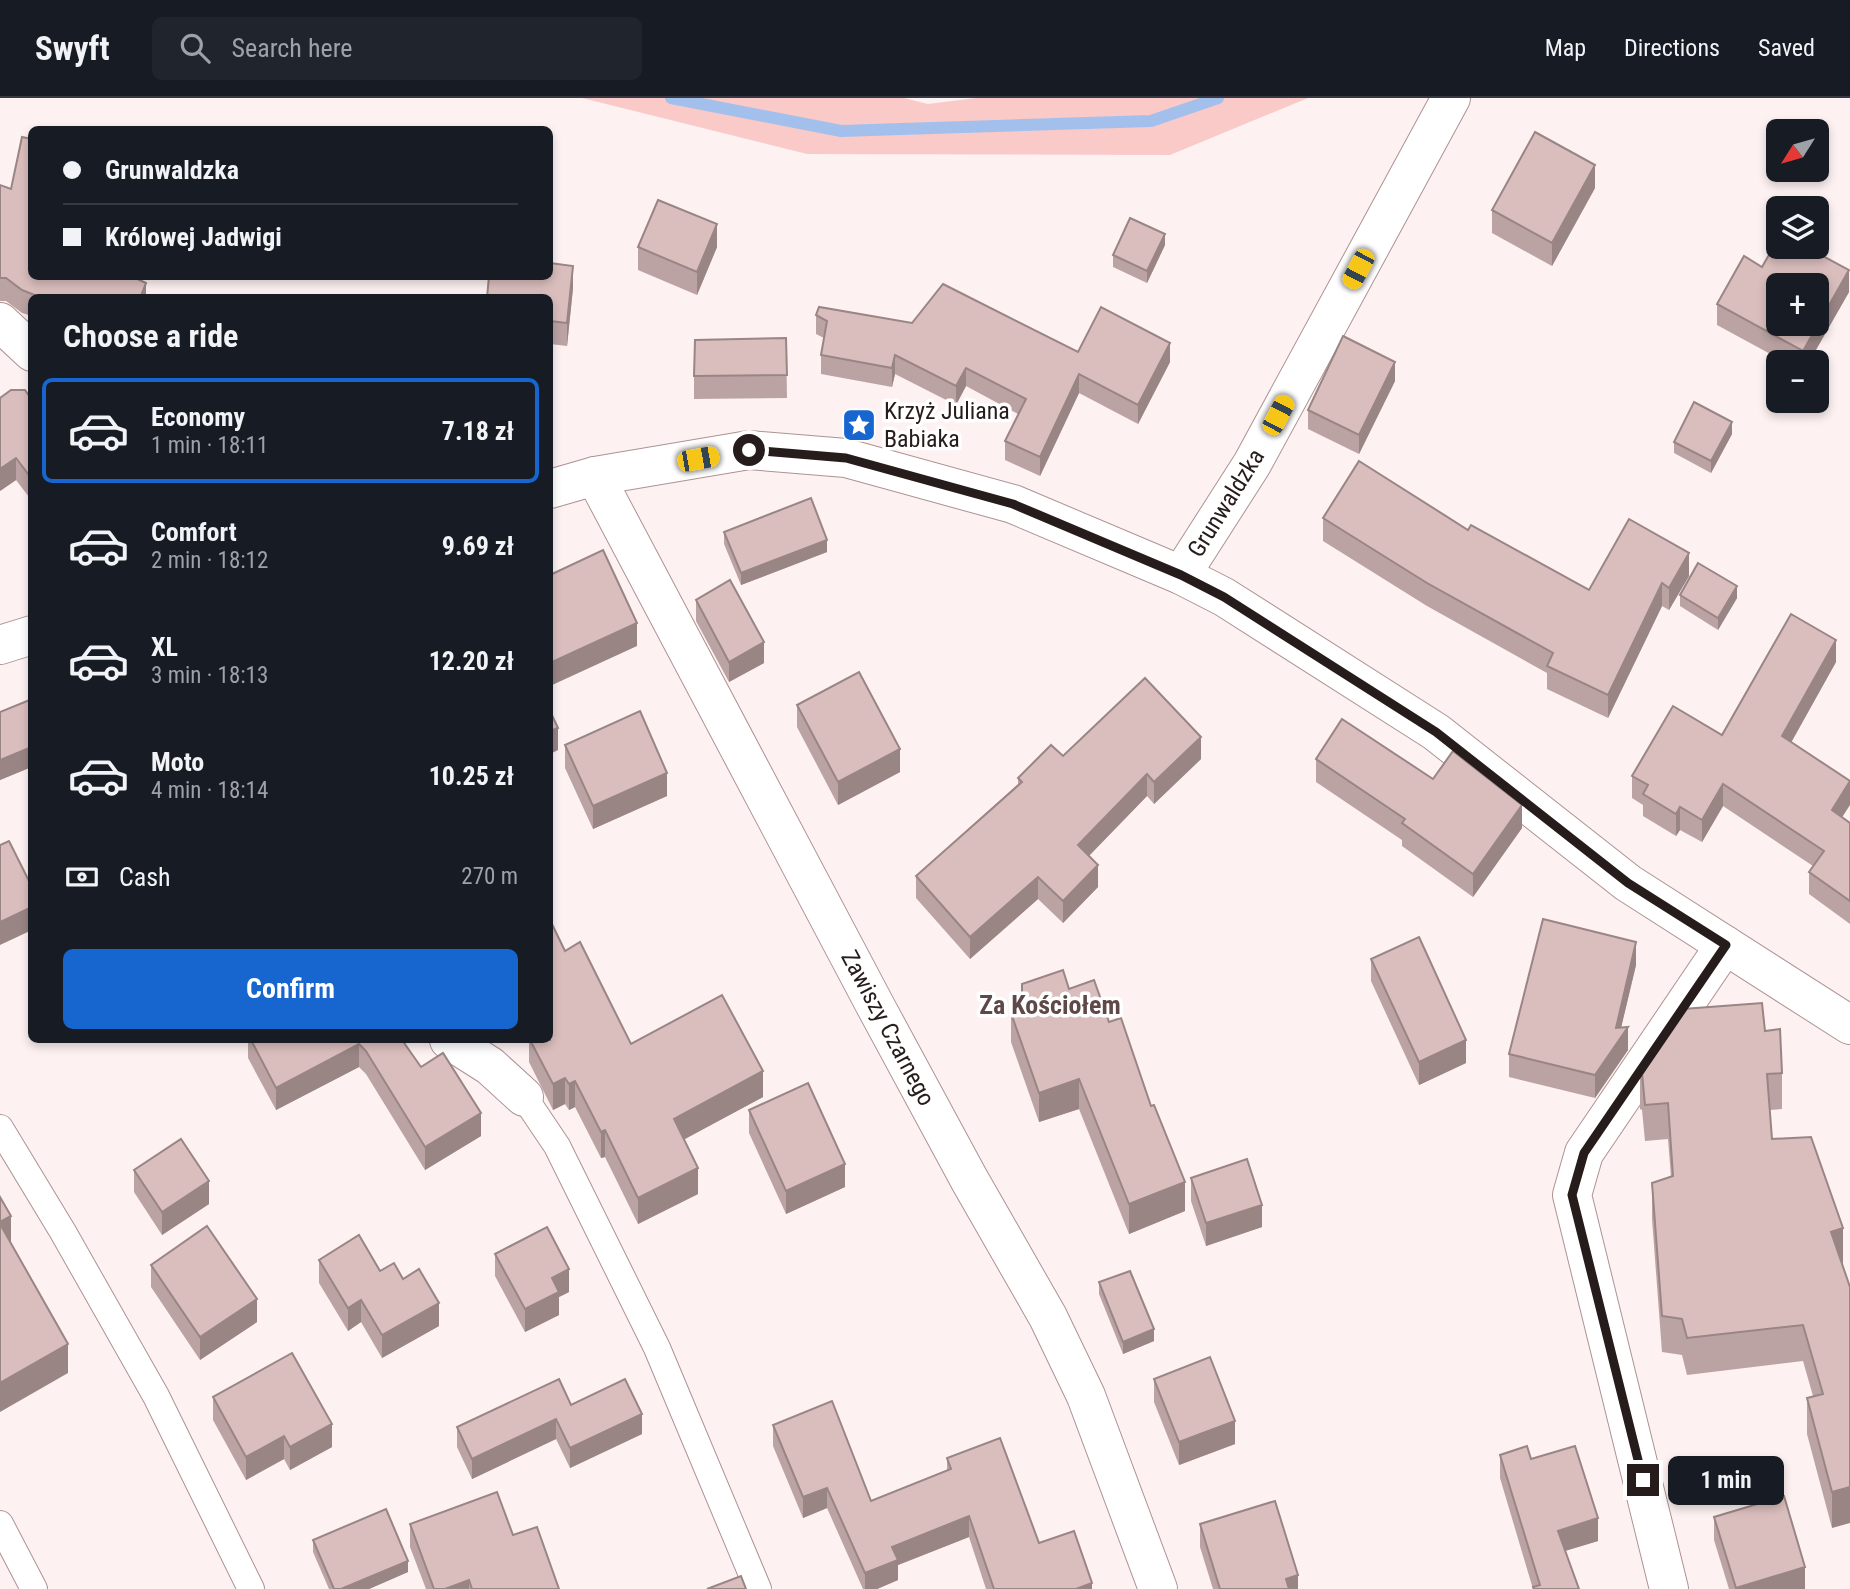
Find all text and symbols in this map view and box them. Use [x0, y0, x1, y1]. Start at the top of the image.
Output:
search box [152, 17, 642, 80]
text: Swyft [35, 29, 110, 68]
icon: search [176, 29, 214, 67]
text: Search here [232, 33, 353, 63]
text: Map [1545, 34, 1586, 62]
text: Directions [1624, 34, 1720, 62]
text: Saved [1758, 34, 1815, 62]
north arrow [1766, 119, 1829, 182]
map controls [1766, 119, 1829, 413]
text: Grunwaldzka [105, 155, 239, 185]
button: layers [1766, 196, 1829, 259]
text: Królowej Jadwigi [105, 222, 282, 252]
car [1339, 246, 1378, 292]
button: + [1766, 273, 1829, 336]
text: Choose a ride [63, 317, 238, 355]
button: − [1766, 350, 1829, 413]
car [1259, 392, 1298, 438]
place label: Krzyż Juliana Babiaka [884, 397, 1010, 453]
icon: car [67, 399, 130, 462]
text: Economy [151, 402, 245, 432]
place icon: Krzyż Juliana Babiaka [840, 406, 878, 444]
text: 7.18 zł [442, 416, 514, 446]
text: 1 min · 18:11 [151, 432, 268, 459]
route start [733, 434, 765, 466]
street label: Grunwaldzka [1182, 444, 1270, 562]
car [676, 445, 721, 473]
icon: car [67, 514, 130, 577]
text: Comfort [151, 517, 237, 547]
text: 9.69 zł [442, 531, 514, 561]
text: 2 min · 18:12 [151, 547, 268, 574]
icon: car [67, 629, 130, 692]
text: XL [151, 632, 178, 662]
text: 12.20 zł [429, 646, 514, 676]
text: 3 min · 18:13 [151, 662, 268, 689]
icon: car [67, 744, 130, 807]
text: Moto [151, 747, 204, 777]
text: 10.25 zł [429, 761, 514, 791]
text: 4 min · 18:14 [151, 777, 268, 804]
icon: cash [63, 858, 101, 896]
text: Cash [119, 862, 171, 892]
text: 270 m [461, 863, 518, 890]
street label: Zawiszy Czarnego [835, 946, 941, 1110]
button: Confirm [63, 949, 518, 1029]
district label: Za Kościołem [979, 990, 1121, 1020]
callout: 1 min [1668, 1456, 1783, 1504]
route end [1627, 1464, 1659, 1496]
text: 1 min [1700, 1467, 1752, 1494]

